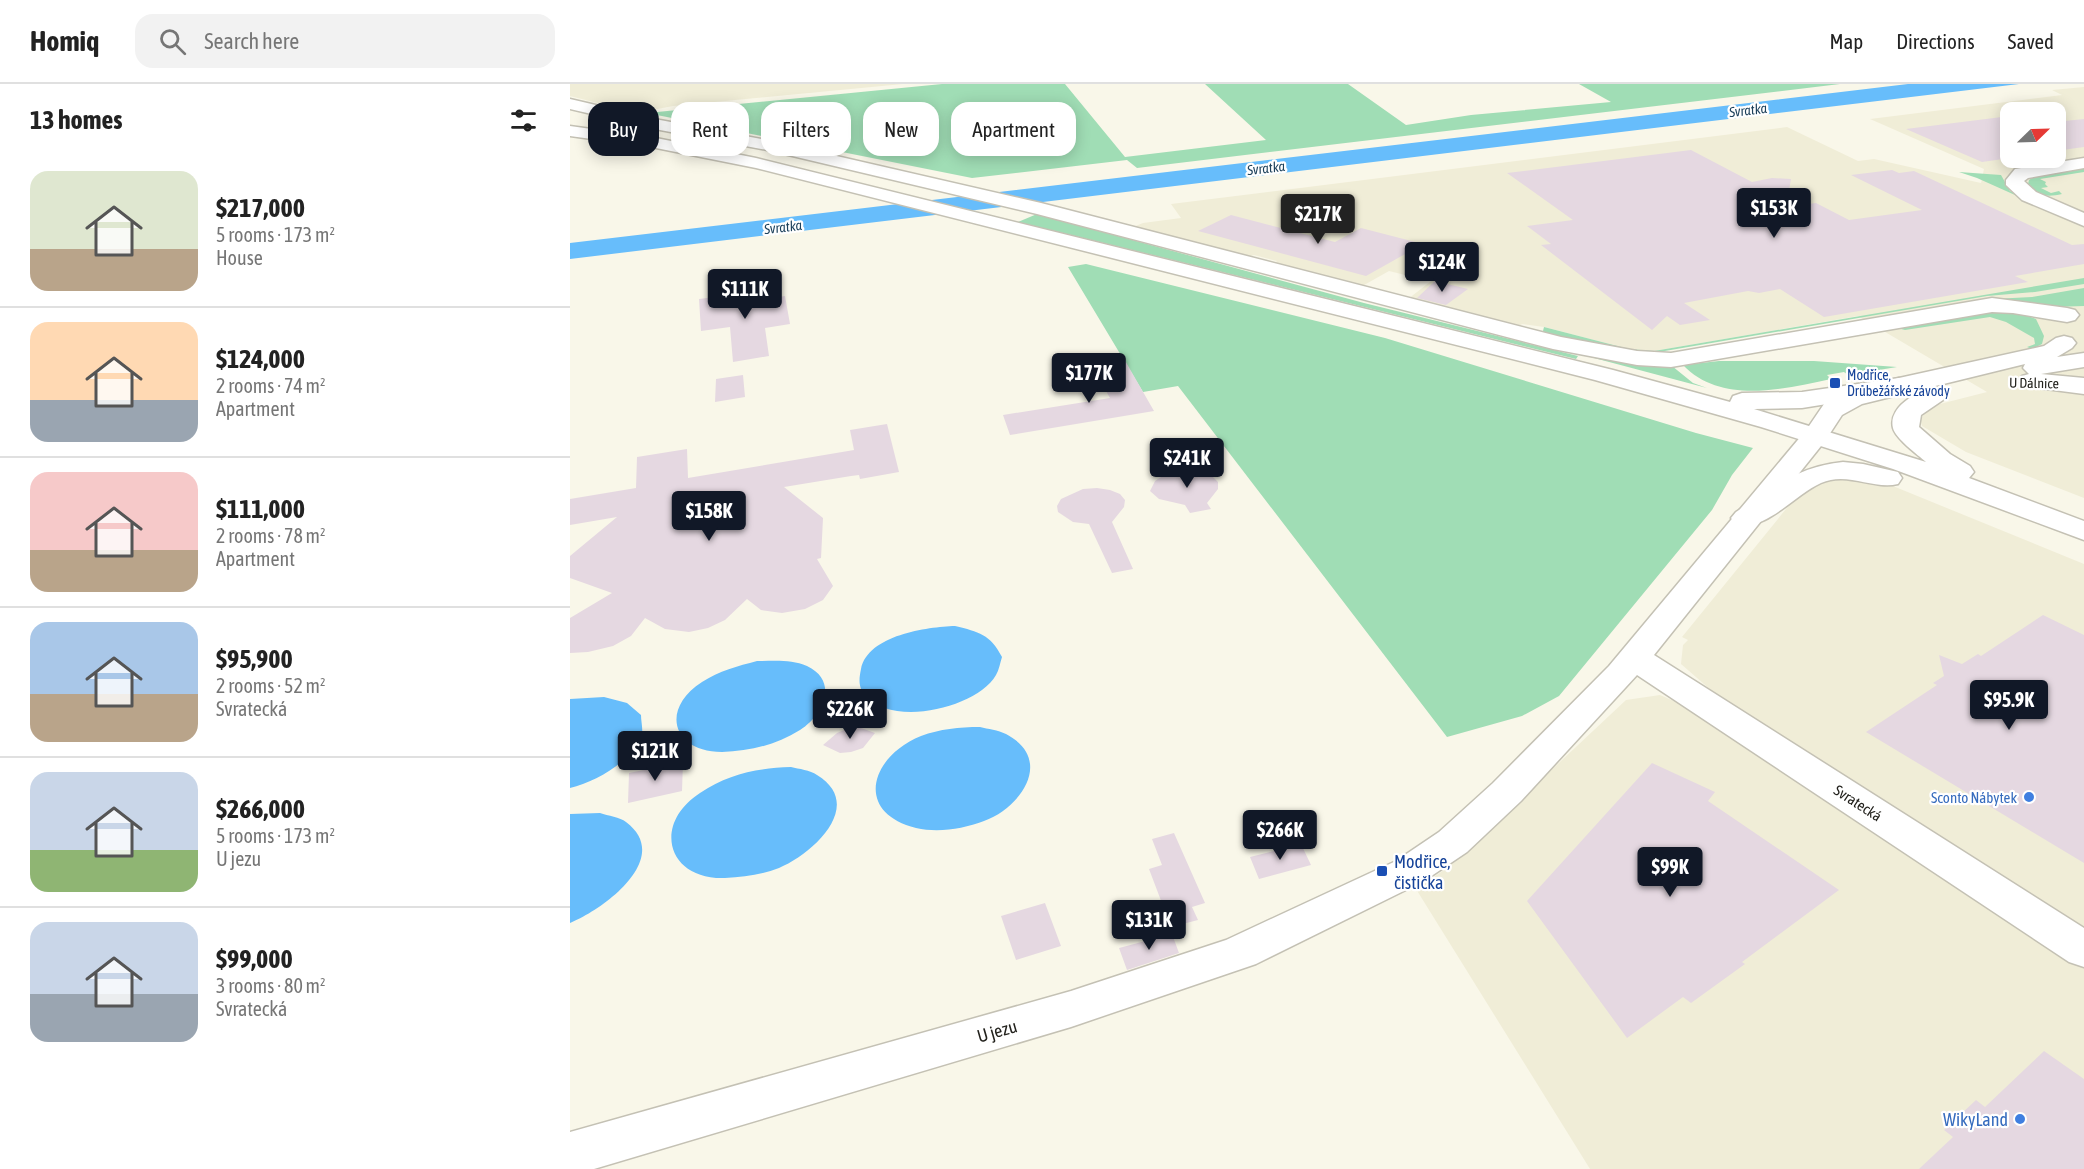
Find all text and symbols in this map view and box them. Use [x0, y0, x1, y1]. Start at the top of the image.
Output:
search box [135, 14, 555, 68]
text: Homiq [30, 25, 99, 57]
icon: search [156, 25, 189, 58]
text: Search here [204, 28, 299, 54]
text: Map [1829, 29, 1863, 53]
text: Directions [1896, 29, 1975, 53]
text: Saved [2008, 29, 2054, 53]
water label: Svratka [1727, 100, 1768, 120]
chip: Buy [588, 102, 659, 156]
chip: Rent [671, 102, 749, 156]
chip: Filters [761, 102, 851, 156]
chip: New [863, 102, 939, 156]
chip: Apartment [951, 102, 1076, 156]
north arrow [2000, 102, 2066, 168]
map controls [2000, 102, 2066, 168]
icon: filters [507, 104, 540, 137]
text: 13 homes [30, 105, 123, 135]
water label: Svratka [1245, 158, 1286, 178]
pin: $153K [1732, 188, 1816, 239]
text: $217,000 [216, 193, 305, 223]
pin: $217K [1276, 194, 1360, 245]
icon: home [78, 195, 150, 267]
text: $153K [1751, 196, 1797, 219]
text: $217K [1295, 202, 1341, 225]
water label: Svratka [762, 217, 803, 237]
text: 5 rooms · 173 m² [216, 223, 335, 246]
pin: $124K [1400, 242, 1484, 293]
text: House [216, 246, 263, 269]
text: $124K [1419, 250, 1465, 273]
pin: $111K [703, 269, 787, 320]
text: $111K [722, 277, 768, 300]
text: $124,000 [216, 344, 305, 374]
icon: home [78, 346, 150, 418]
pin: $177K [1047, 353, 1131, 404]
text: $177K [1066, 361, 1112, 384]
place label: Modřice, Drůbežářské závody [1847, 367, 1950, 399]
text: 2 rooms · 74 m² [216, 374, 326, 397]
street label: U Dálnice [2009, 375, 2059, 391]
marker: Modřice, Drůbežářské závody [1828, 376, 1842, 390]
text: Apartment [216, 397, 295, 420]
pin: $241K [1145, 438, 1229, 489]
text: $241K [1164, 446, 1210, 469]
pin: $158K [667, 491, 751, 542]
text: $111,000 [216, 494, 305, 524]
icon: home [78, 496, 150, 568]
text: $158K [686, 499, 732, 522]
text: 2 rooms · 78 m² [216, 524, 326, 547]
text: Apartment [216, 547, 295, 570]
text: $95,900 [216, 644, 293, 674]
icon: home [78, 646, 150, 718]
text: 2 rooms · 52 m² [216, 674, 326, 697]
pin: $95.9K [1960, 680, 2058, 731]
text: $95.9K [1984, 688, 2034, 711]
pin: $226K [808, 689, 892, 740]
text: Svratecká [216, 697, 287, 720]
text: $226K [827, 697, 873, 720]
pin: $121K [613, 731, 697, 782]
text: $121K [632, 739, 678, 762]
street label: Svratecká [1831, 781, 1885, 825]
place label: Sconto Nábytek [1931, 789, 2017, 806]
marker: Sconto Nábytek [2022, 790, 2036, 804]
text: $266,000 [216, 794, 305, 824]
icon: home [78, 796, 150, 868]
pin: $266K [1238, 810, 1322, 861]
text: $266K [1257, 818, 1303, 841]
text: 5 rooms · 173 m² [216, 824, 335, 847]
text: U jezu [216, 847, 261, 870]
pin: $99K [1634, 847, 1706, 898]
place label: Modřice, čistička [1394, 851, 1451, 893]
text: $99K [1652, 855, 1689, 878]
marker: Modřice, čistička [1375, 864, 1389, 878]
pin: $131K [1107, 900, 1191, 951]
text: $131K [1126, 908, 1172, 931]
text: $99,000 [216, 944, 293, 974]
icon: home [78, 946, 150, 1018]
text: 3 rooms · 80 m² [216, 974, 326, 997]
text: Svratecká [216, 997, 287, 1020]
street label: U jezu [975, 1015, 1019, 1047]
place label: WikyLand [1943, 1109, 2008, 1130]
marker: WikyLand [2013, 1112, 2027, 1126]

